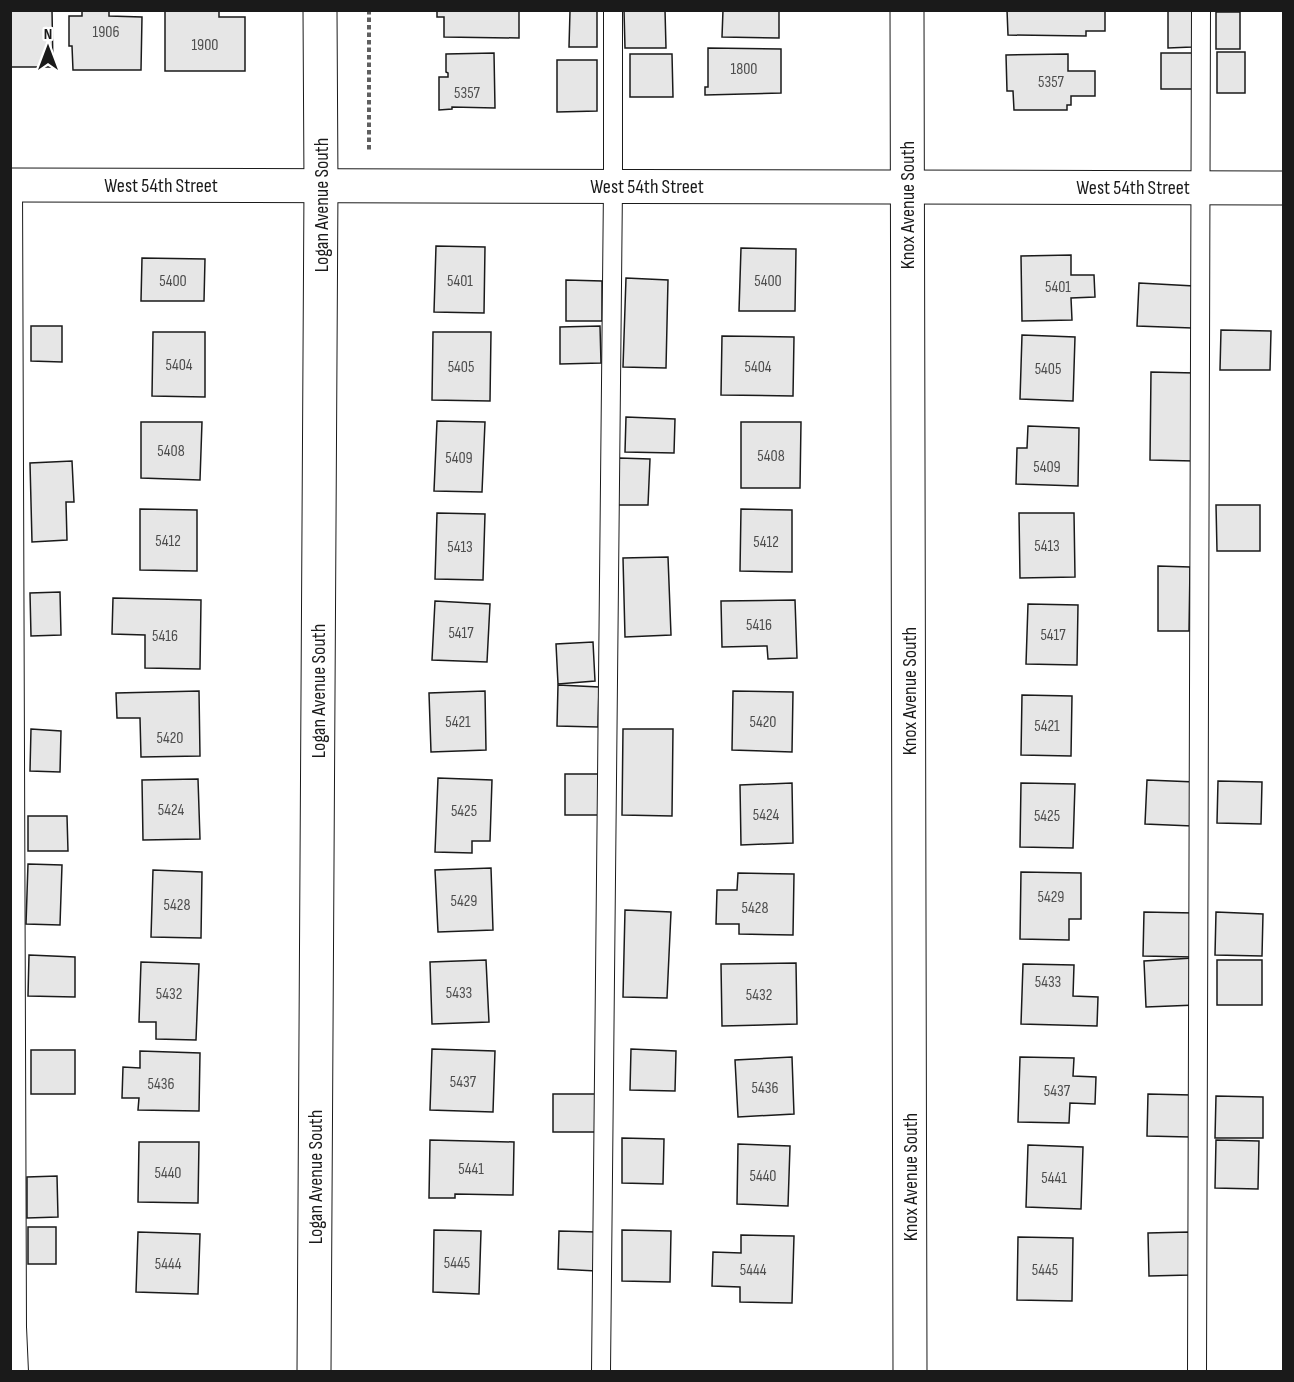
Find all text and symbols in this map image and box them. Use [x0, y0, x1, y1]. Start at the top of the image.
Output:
north arrow [18, 18, 78, 78]
house number: 1906 [93, 23, 119, 42]
text: N [44, 25, 52, 44]
house number: 1900 [192, 36, 218, 55]
house number: 1800 [731, 60, 757, 79]
house number: 5357 [1038, 73, 1065, 92]
house number: 5357 [454, 84, 481, 103]
street label: Logan Avenue South [310, 138, 334, 272]
street label: Knox Avenue South [896, 141, 920, 269]
street label: West 54th Street [104, 174, 218, 198]
street label: West 54th Street [590, 175, 704, 199]
street label: West 54th Street [1076, 176, 1190, 200]
house number: 5400 [159, 272, 187, 291]
house number: 5401 [447, 272, 473, 291]
house number: 5400 [754, 272, 782, 291]
house number: 5401 [1045, 278, 1071, 297]
house number: 5404 [166, 356, 193, 375]
house number: 5405 [448, 358, 474, 377]
house number: 5404 [745, 358, 772, 377]
house number: 5405 [1035, 360, 1061, 379]
house number: 5408 [157, 442, 185, 461]
house number: 5408 [757, 447, 785, 466]
house number: 5409 [445, 449, 473, 468]
house number: 5409 [1033, 458, 1061, 477]
house number: 5412 [155, 532, 181, 551]
house number: 5412 [753, 533, 779, 552]
house number: 5413 [1034, 537, 1060, 556]
house number: 5413 [447, 538, 473, 557]
house number: 5416 [746, 616, 772, 635]
street label: Logan Avenue South [307, 624, 331, 758]
house number: 5417 [448, 624, 474, 643]
house number: 5417 [1040, 626, 1066, 645]
house number: 5416 [152, 627, 178, 646]
street label: Knox Avenue South [898, 627, 922, 755]
house number: 5421 [445, 713, 471, 732]
house number: 5420 [750, 713, 776, 732]
house number: 5421 [1034, 717, 1060, 736]
house number: 5420 [157, 729, 183, 748]
house number: 5424 [158, 801, 185, 820]
house number: 5425 [451, 802, 477, 821]
house number: 5424 [753, 806, 780, 825]
house number: 5425 [1034, 807, 1060, 826]
house number: 5429 [1038, 888, 1064, 907]
house number: 5429 [451, 892, 477, 911]
house number: 5428 [164, 896, 190, 915]
house number: 5428 [742, 899, 768, 918]
house number: 5433 [1035, 973, 1061, 992]
house number: 5433 [446, 984, 472, 1003]
house number: 5432 [156, 985, 182, 1004]
house number: 5432 [746, 986, 772, 1005]
house number: 5437 [450, 1073, 477, 1092]
house number: 5436 [148, 1075, 174, 1094]
house number: 5436 [752, 1079, 778, 1098]
house number: 5437 [1044, 1082, 1071, 1101]
street label: Logan Avenue South [304, 1110, 328, 1244]
street label: Knox Avenue South [899, 1113, 923, 1241]
house number: 5441 [458, 1160, 484, 1179]
house number: 5440 [154, 1164, 182, 1183]
house number: 5440 [749, 1167, 777, 1186]
house number: 5441 [1041, 1169, 1067, 1188]
house number: 5445 [444, 1254, 470, 1273]
house number: 5444 [155, 1255, 182, 1274]
house number: 5444 [740, 1261, 767, 1280]
house number: 5445 [1032, 1261, 1058, 1280]

